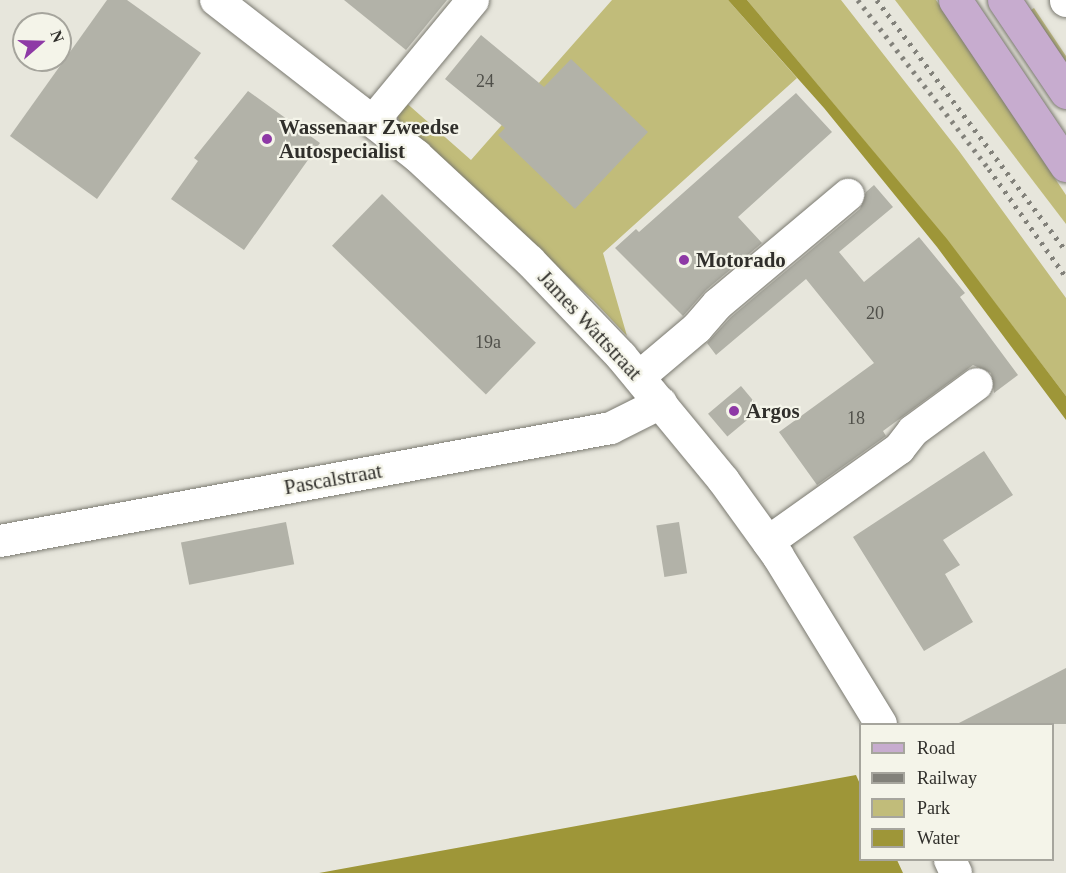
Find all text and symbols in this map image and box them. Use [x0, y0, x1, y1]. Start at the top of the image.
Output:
north arrow [12, 12, 72, 72]
text: N [48, 28, 67, 45]
house number: 24 [476, 70, 494, 92]
place label: Wassenaar Zweedse Autospecialist [279, 114, 459, 164]
marker: Wassenaar Zweedse Autospecialist [260, 132, 274, 146]
place label: Motorado [696, 247, 786, 273]
marker: Motorado [677, 253, 691, 267]
street label: James Wattstraat [533, 265, 647, 385]
house number: 20 [866, 302, 884, 324]
house number: 19a [475, 331, 501, 353]
place label: Argos [746, 398, 800, 424]
marker: Argos [727, 404, 741, 418]
house number: 18 [847, 407, 865, 429]
street label: Pascalstraat [282, 458, 384, 500]
legend [859, 723, 1054, 861]
text: Road [917, 738, 955, 758]
text: Railway [917, 768, 977, 788]
text: Park [917, 798, 950, 818]
text: Water [917, 828, 960, 848]

